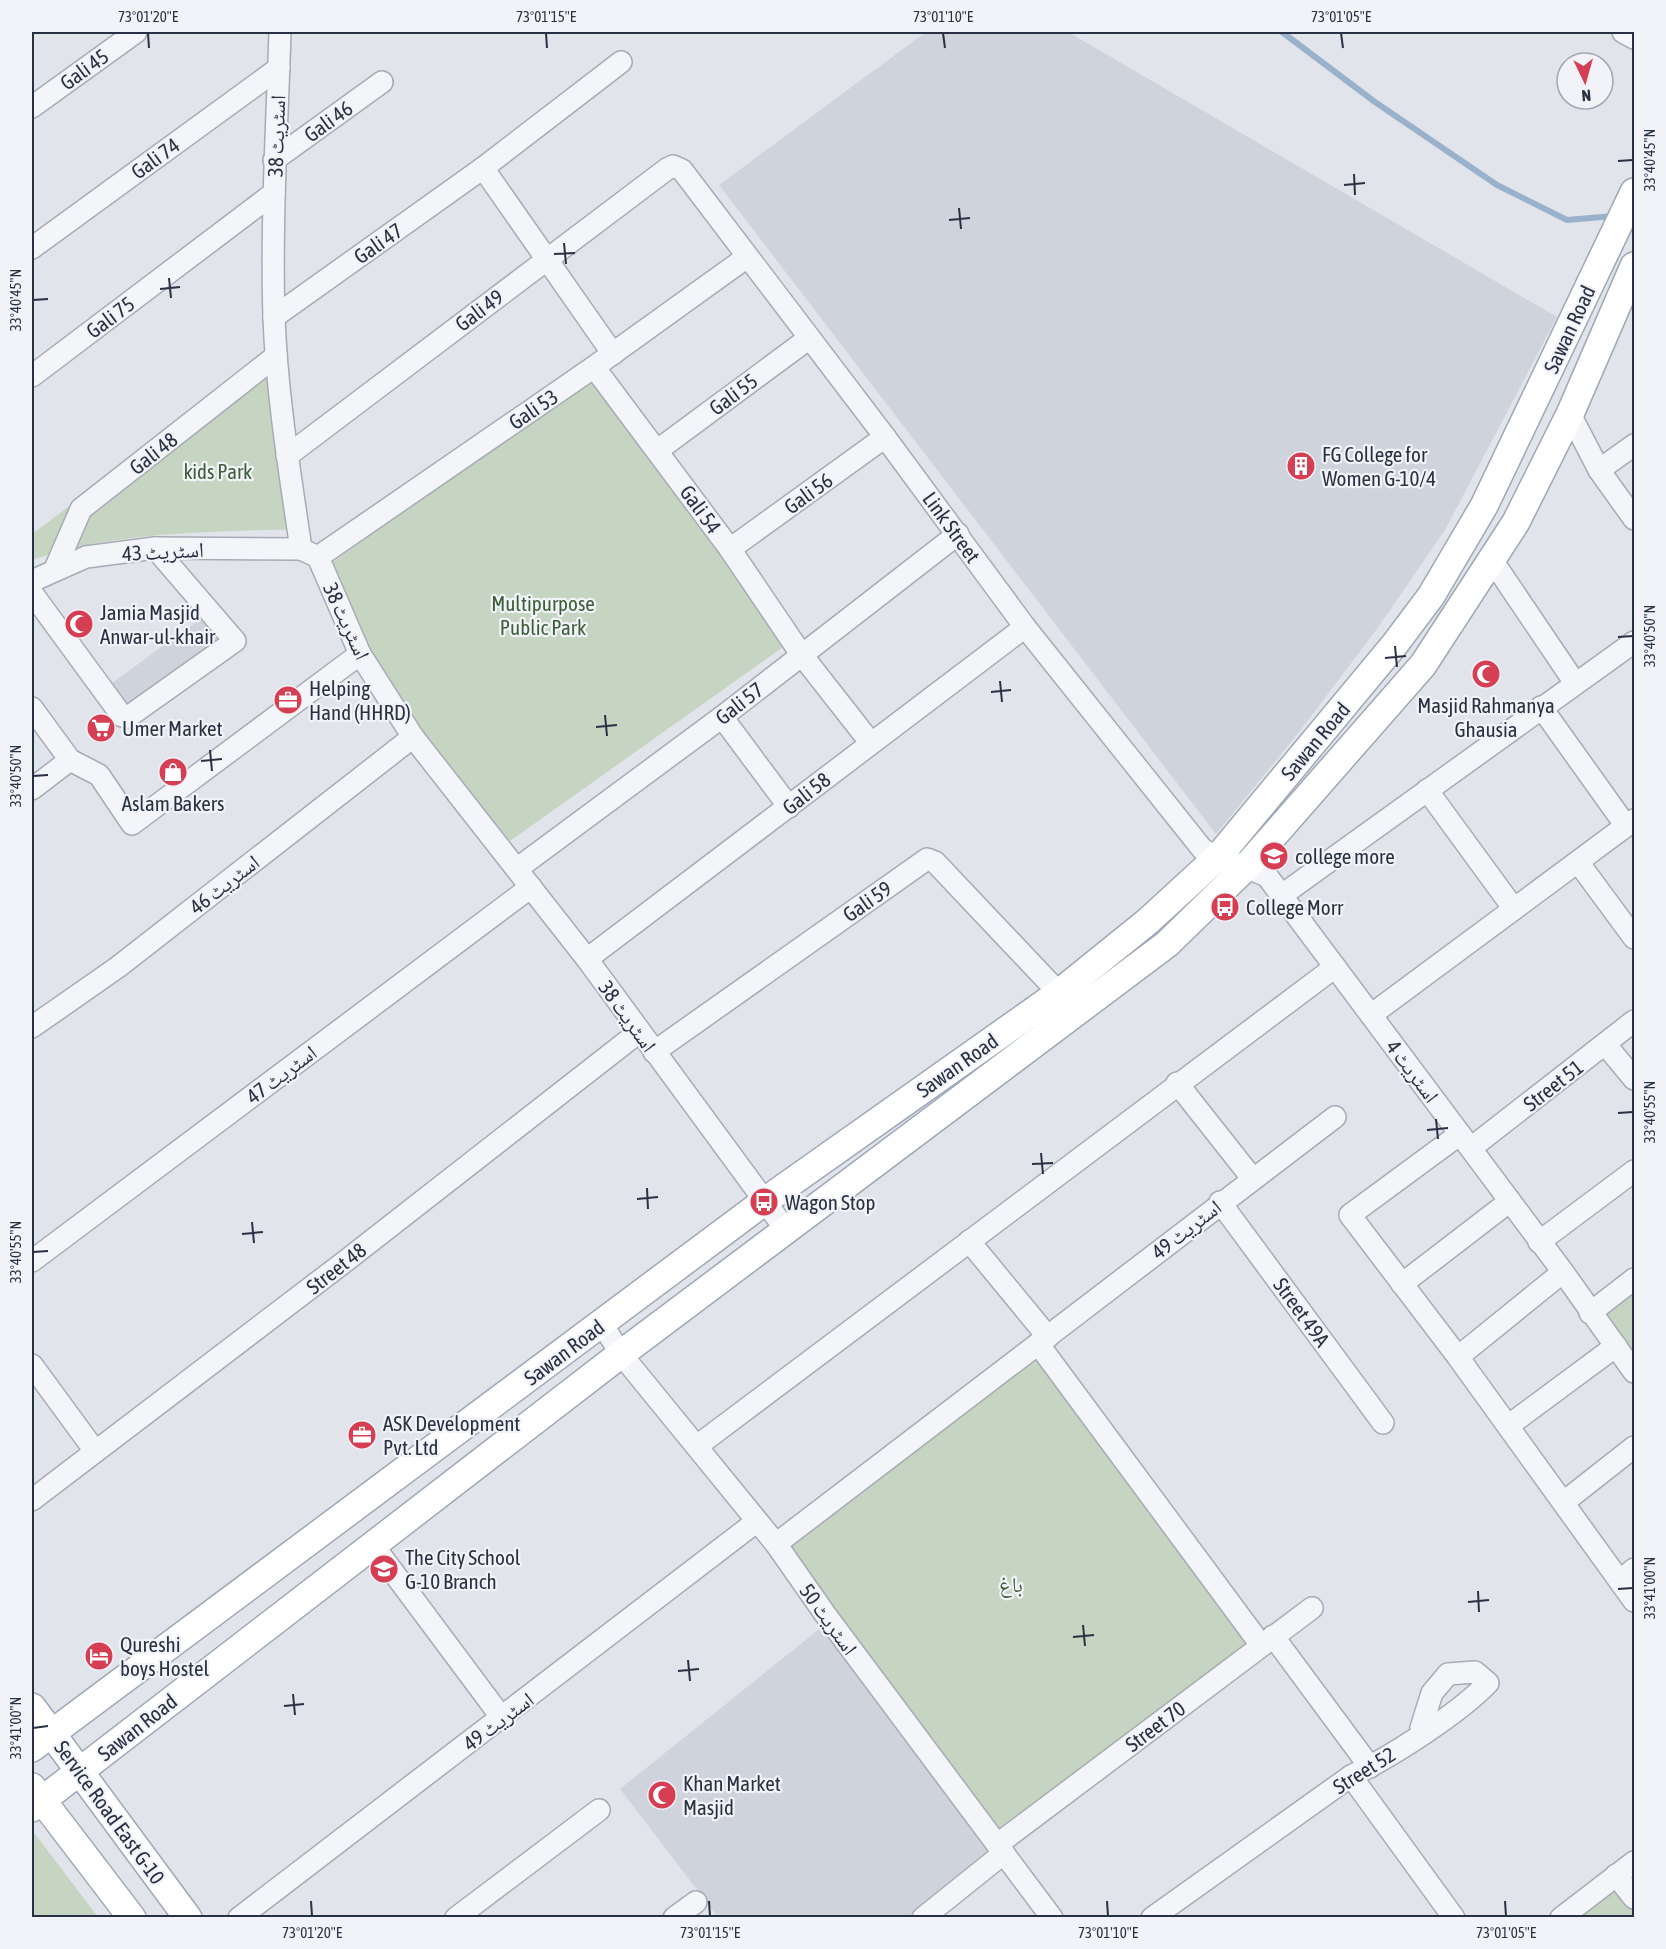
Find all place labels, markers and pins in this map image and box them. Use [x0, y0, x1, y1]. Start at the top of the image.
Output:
place label: FG College for Women G-10/4 [1322, 442, 1436, 490]
building icon: FG College for Women G-10/4 [1285, 450, 1317, 482]
place label: Jamia Masjid Anwar-ul-khair [100, 600, 216, 648]
mosque icon: Jamia Masjid Anwar-ul-khair [63, 608, 95, 640]
mosque icon: Masjid Rahmanya Ghausia [1470, 658, 1502, 690]
place label: Helping Hand (HHRD) [309, 676, 411, 724]
office icon: Helping Hand (HHRD) [272, 684, 304, 716]
place label: Masjid Rahmanya Ghausia [1417, 693, 1555, 741]
supermarket icon: Umer Market [85, 712, 117, 744]
place label: Umer Market [122, 716, 223, 740]
shop icon: Aslam Bakers [157, 756, 189, 788]
place label: Aslam Bakers [122, 791, 224, 815]
school or university icon: college more [1258, 840, 1290, 872]
place label: college more [1295, 844, 1395, 868]
bus stop icon: College Morr [1209, 891, 1241, 923]
place label: College Morr [1246, 895, 1344, 919]
bus stop icon: Wagon Stop [748, 1186, 780, 1218]
place label: Wagon Stop [785, 1190, 875, 1214]
place label: ASK Development Pvt. Ltd [383, 1411, 520, 1459]
office icon: ASK Development Pvt. Ltd [346, 1419, 378, 1451]
place label: The City School G-10 Branch [405, 1545, 521, 1593]
school or university icon: The City School G-10 Branch [368, 1553, 400, 1585]
place label: Qureshi boys Hostel [120, 1632, 209, 1680]
hotel icon: Qureshi boys Hostel [83, 1640, 115, 1672]
place label: Khan Market Masjid [683, 1771, 781, 1819]
mosque icon: Khan Market Masjid [646, 1779, 678, 1811]

